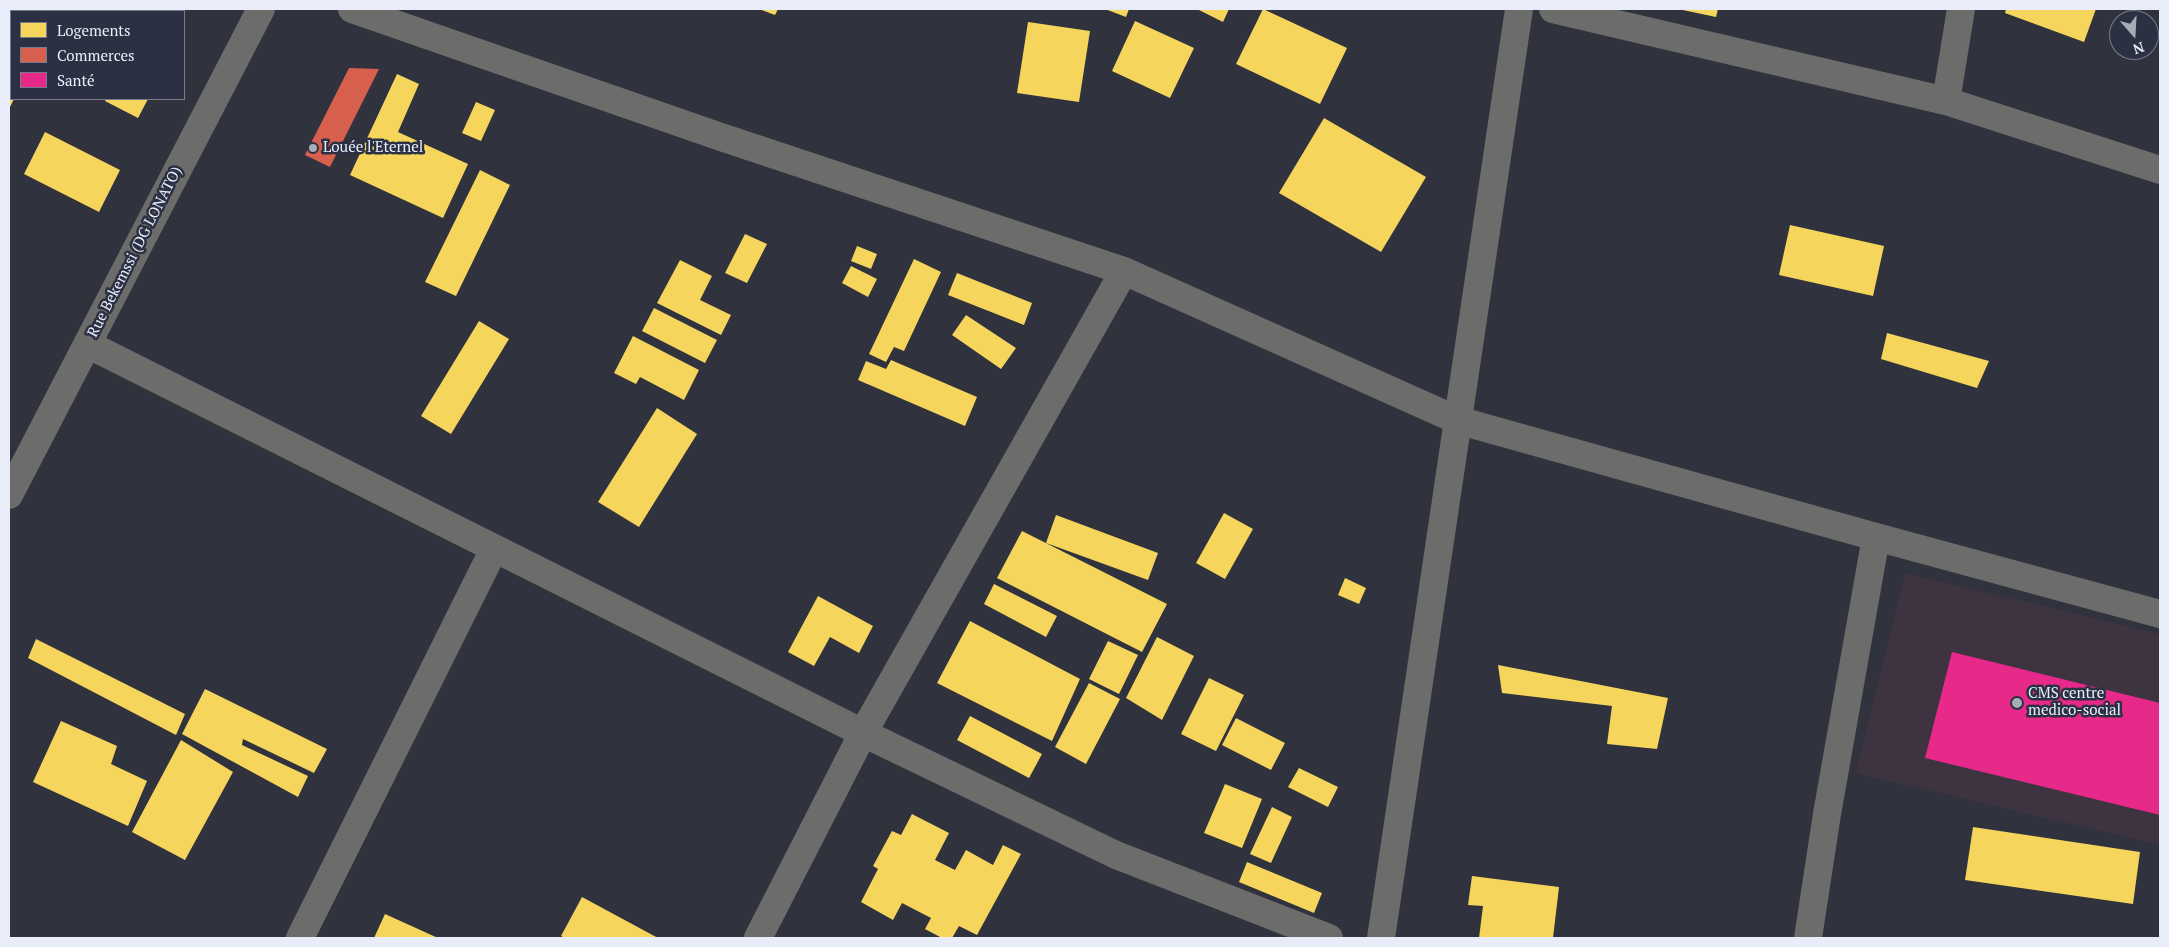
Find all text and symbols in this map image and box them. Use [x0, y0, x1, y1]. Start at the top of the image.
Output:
legend [10, 10, 185, 100]
north arrow [2109, 10, 2159, 60]
text: Logements [57, 20, 130, 40]
text: N [2131, 38, 2147, 59]
text: Commerces [57, 45, 135, 65]
text: Santé [57, 70, 95, 90]
place label: Louée l'Eternel [323, 139, 423, 157]
marker: Louée l'Eternel [307, 142, 319, 154]
street label: Rue Bekemssi (DG LONATO) [84, 164, 186, 340]
place label: CMS centre medico-social [2028, 685, 2121, 720]
marker: CMS centre medico-social [2010, 696, 2024, 710]

